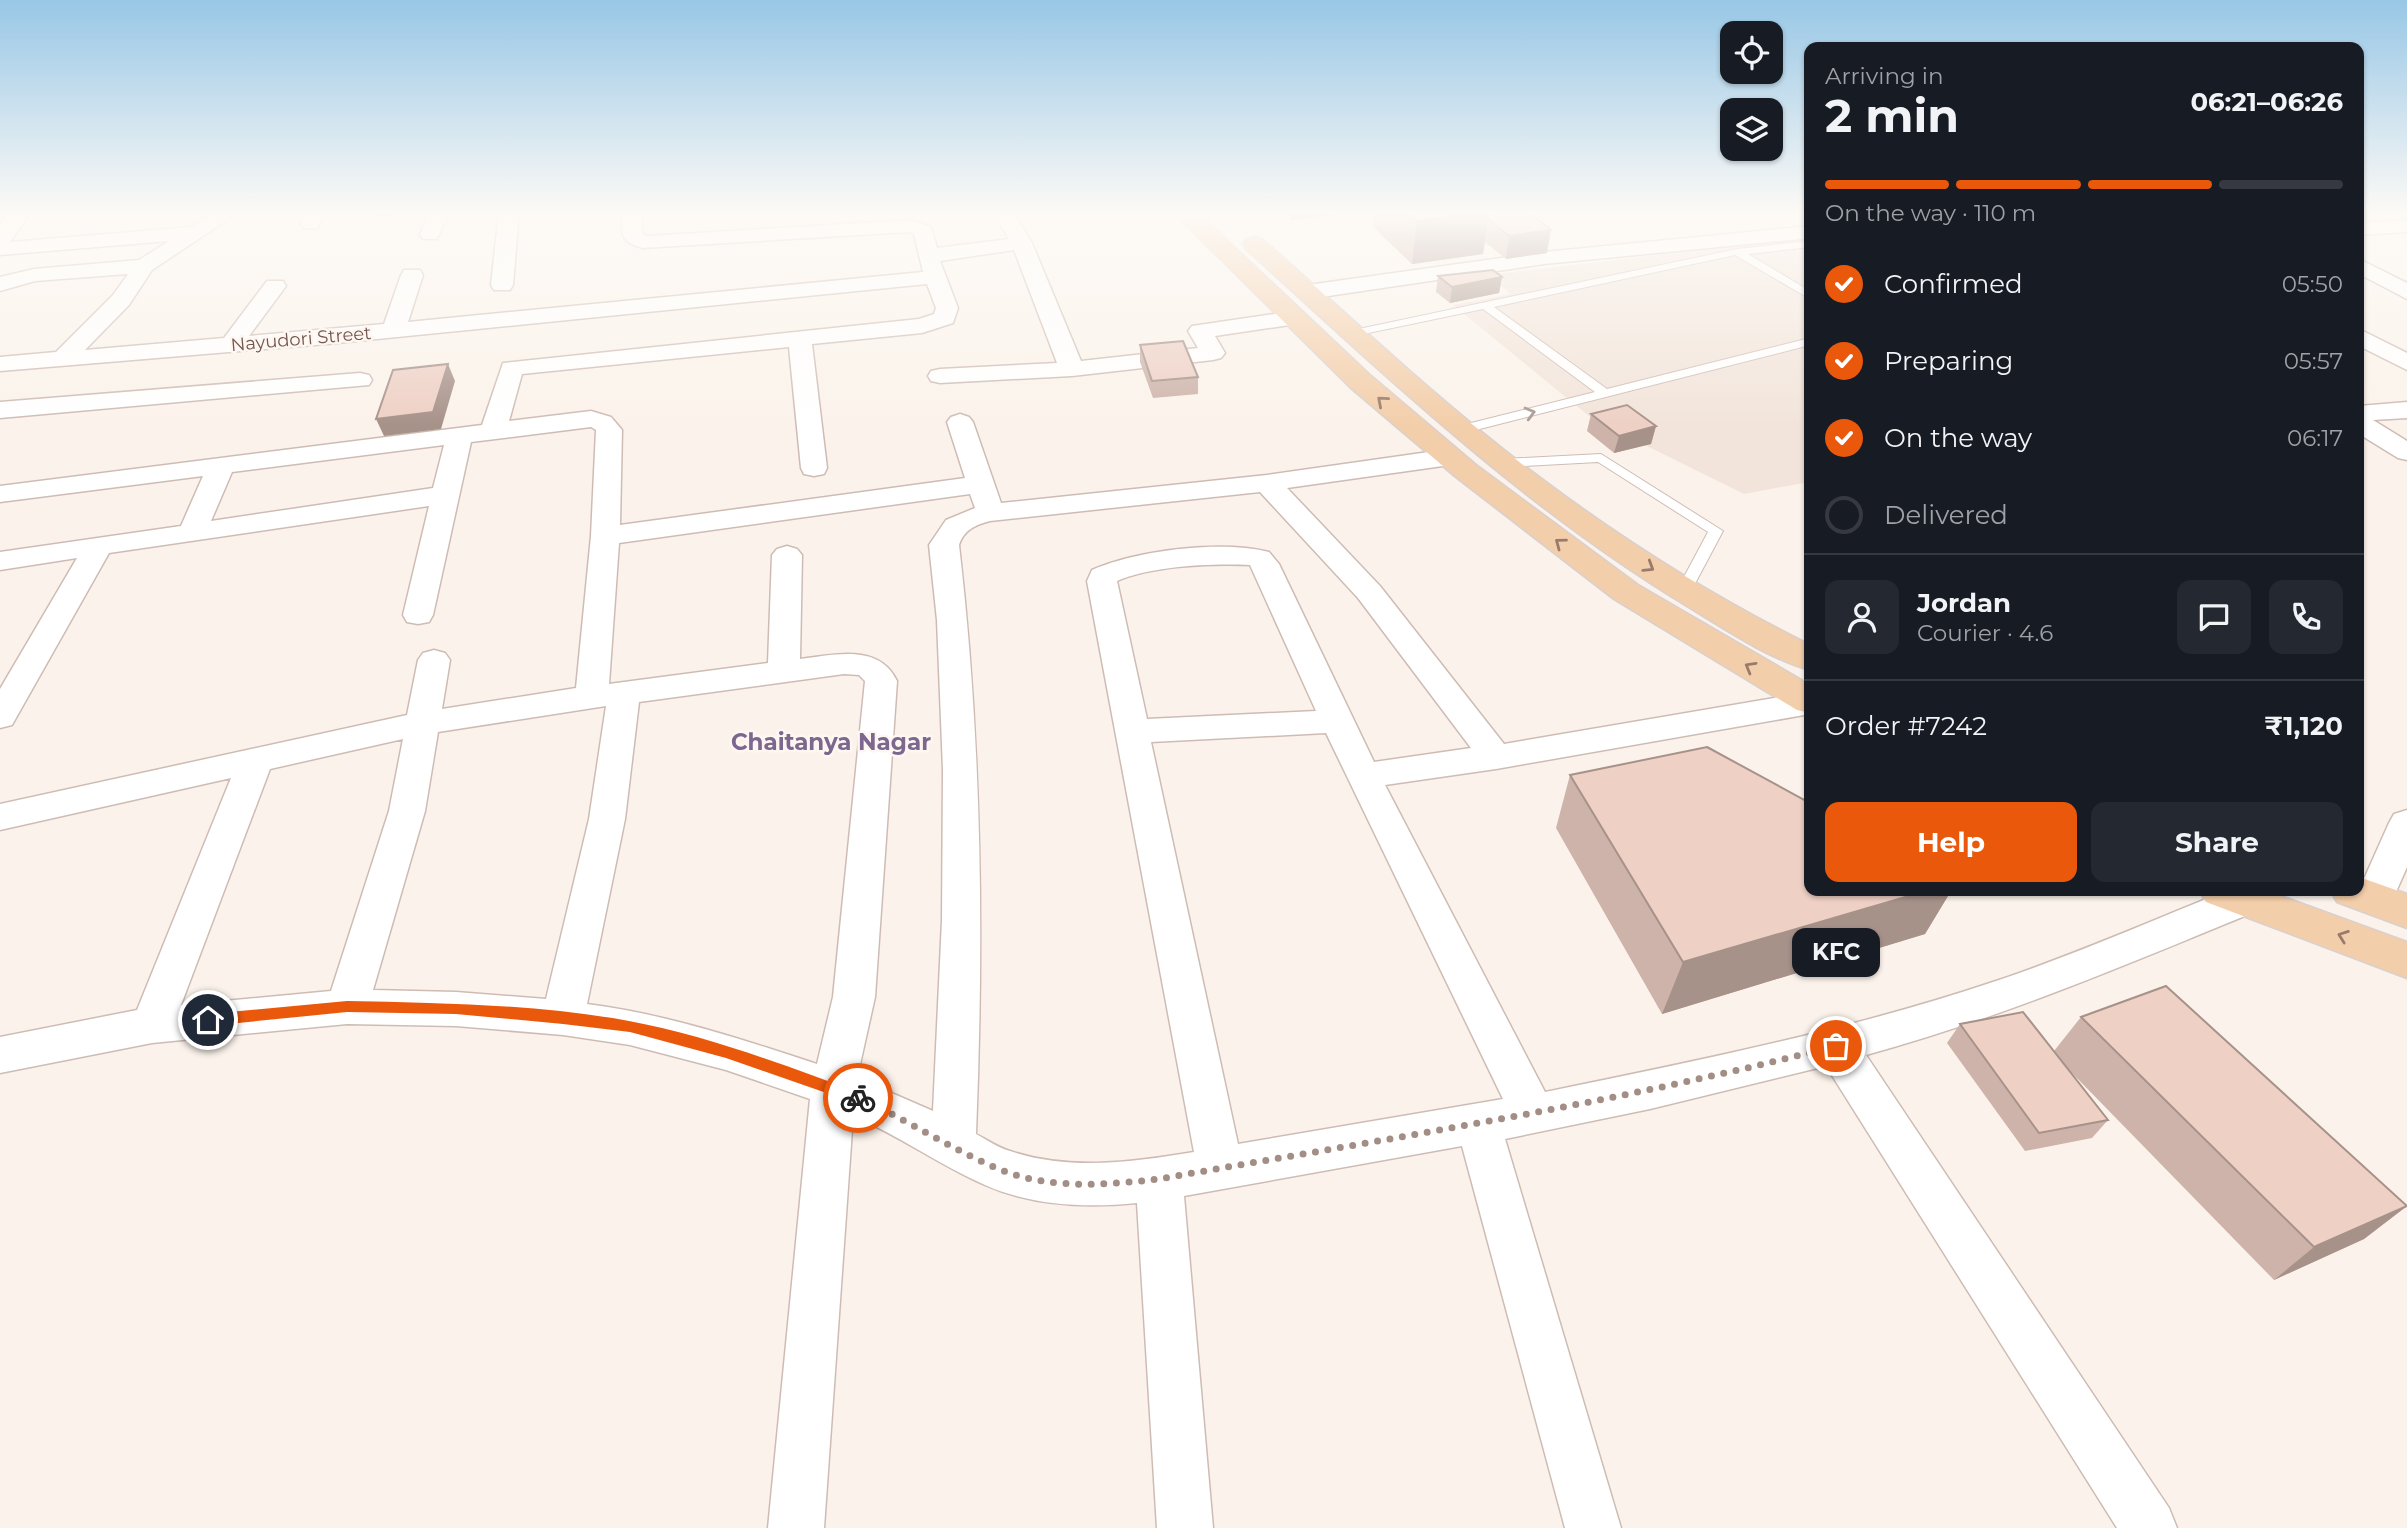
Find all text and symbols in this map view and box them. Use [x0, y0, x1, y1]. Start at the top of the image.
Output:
map controls [1720, 21, 1783, 161]
button: locate [1720, 21, 1783, 84]
text: Arriving in [1825, 62, 1944, 90]
text: 06:21–06:26 [2190, 86, 2343, 118]
text: 2 min [1825, 87, 1959, 144]
button: layers [1720, 98, 1783, 161]
text: On the way · 110 m [1825, 199, 2036, 227]
icon: check [1825, 265, 1863, 303]
text: Confirmed [1884, 268, 2023, 300]
text: 05:50 [2282, 270, 2343, 298]
street label: Nayudori Street [230, 322, 372, 356]
icon: check [1825, 342, 1863, 380]
text: Preparing [1884, 345, 2013, 377]
text: 05:57 [2284, 347, 2343, 375]
one-way arrow [1378, 397, 1391, 409]
one-way arrow [1524, 406, 1536, 421]
icon: check [1825, 419, 1863, 457]
text: On the way [1884, 422, 2032, 454]
text: 06:17 [2287, 424, 2343, 452]
text: Delivered [1884, 499, 2008, 531]
one-way arrow [1555, 538, 1568, 551]
one-way arrow [1641, 559, 1654, 572]
button: person [1825, 580, 1899, 654]
button: chat [2177, 580, 2251, 654]
button: phone [2269, 580, 2343, 654]
text: Jordan [1917, 587, 2011, 619]
text: Courier · 4.6 [1917, 619, 2053, 647]
one-way arrow [1745, 662, 1758, 675]
text: Order #7242 [1825, 710, 1987, 742]
text: ₹1,120 [2264, 710, 2343, 742]
district label: Chaitanya Nagar [731, 728, 931, 756]
button: Help [1825, 802, 2077, 882]
button: Share [2091, 802, 2343, 882]
callout: KFC [1792, 927, 1880, 976]
one-way arrow [2337, 931, 2349, 945]
text: KFC [1812, 938, 1860, 966]
pin [178, 990, 238, 1050]
icon: home [189, 1001, 227, 1039]
pin [1806, 1016, 1866, 1076]
icon: bag [1817, 1027, 1855, 1065]
courier [823, 1063, 893, 1133]
icon: bike [839, 1079, 877, 1117]

